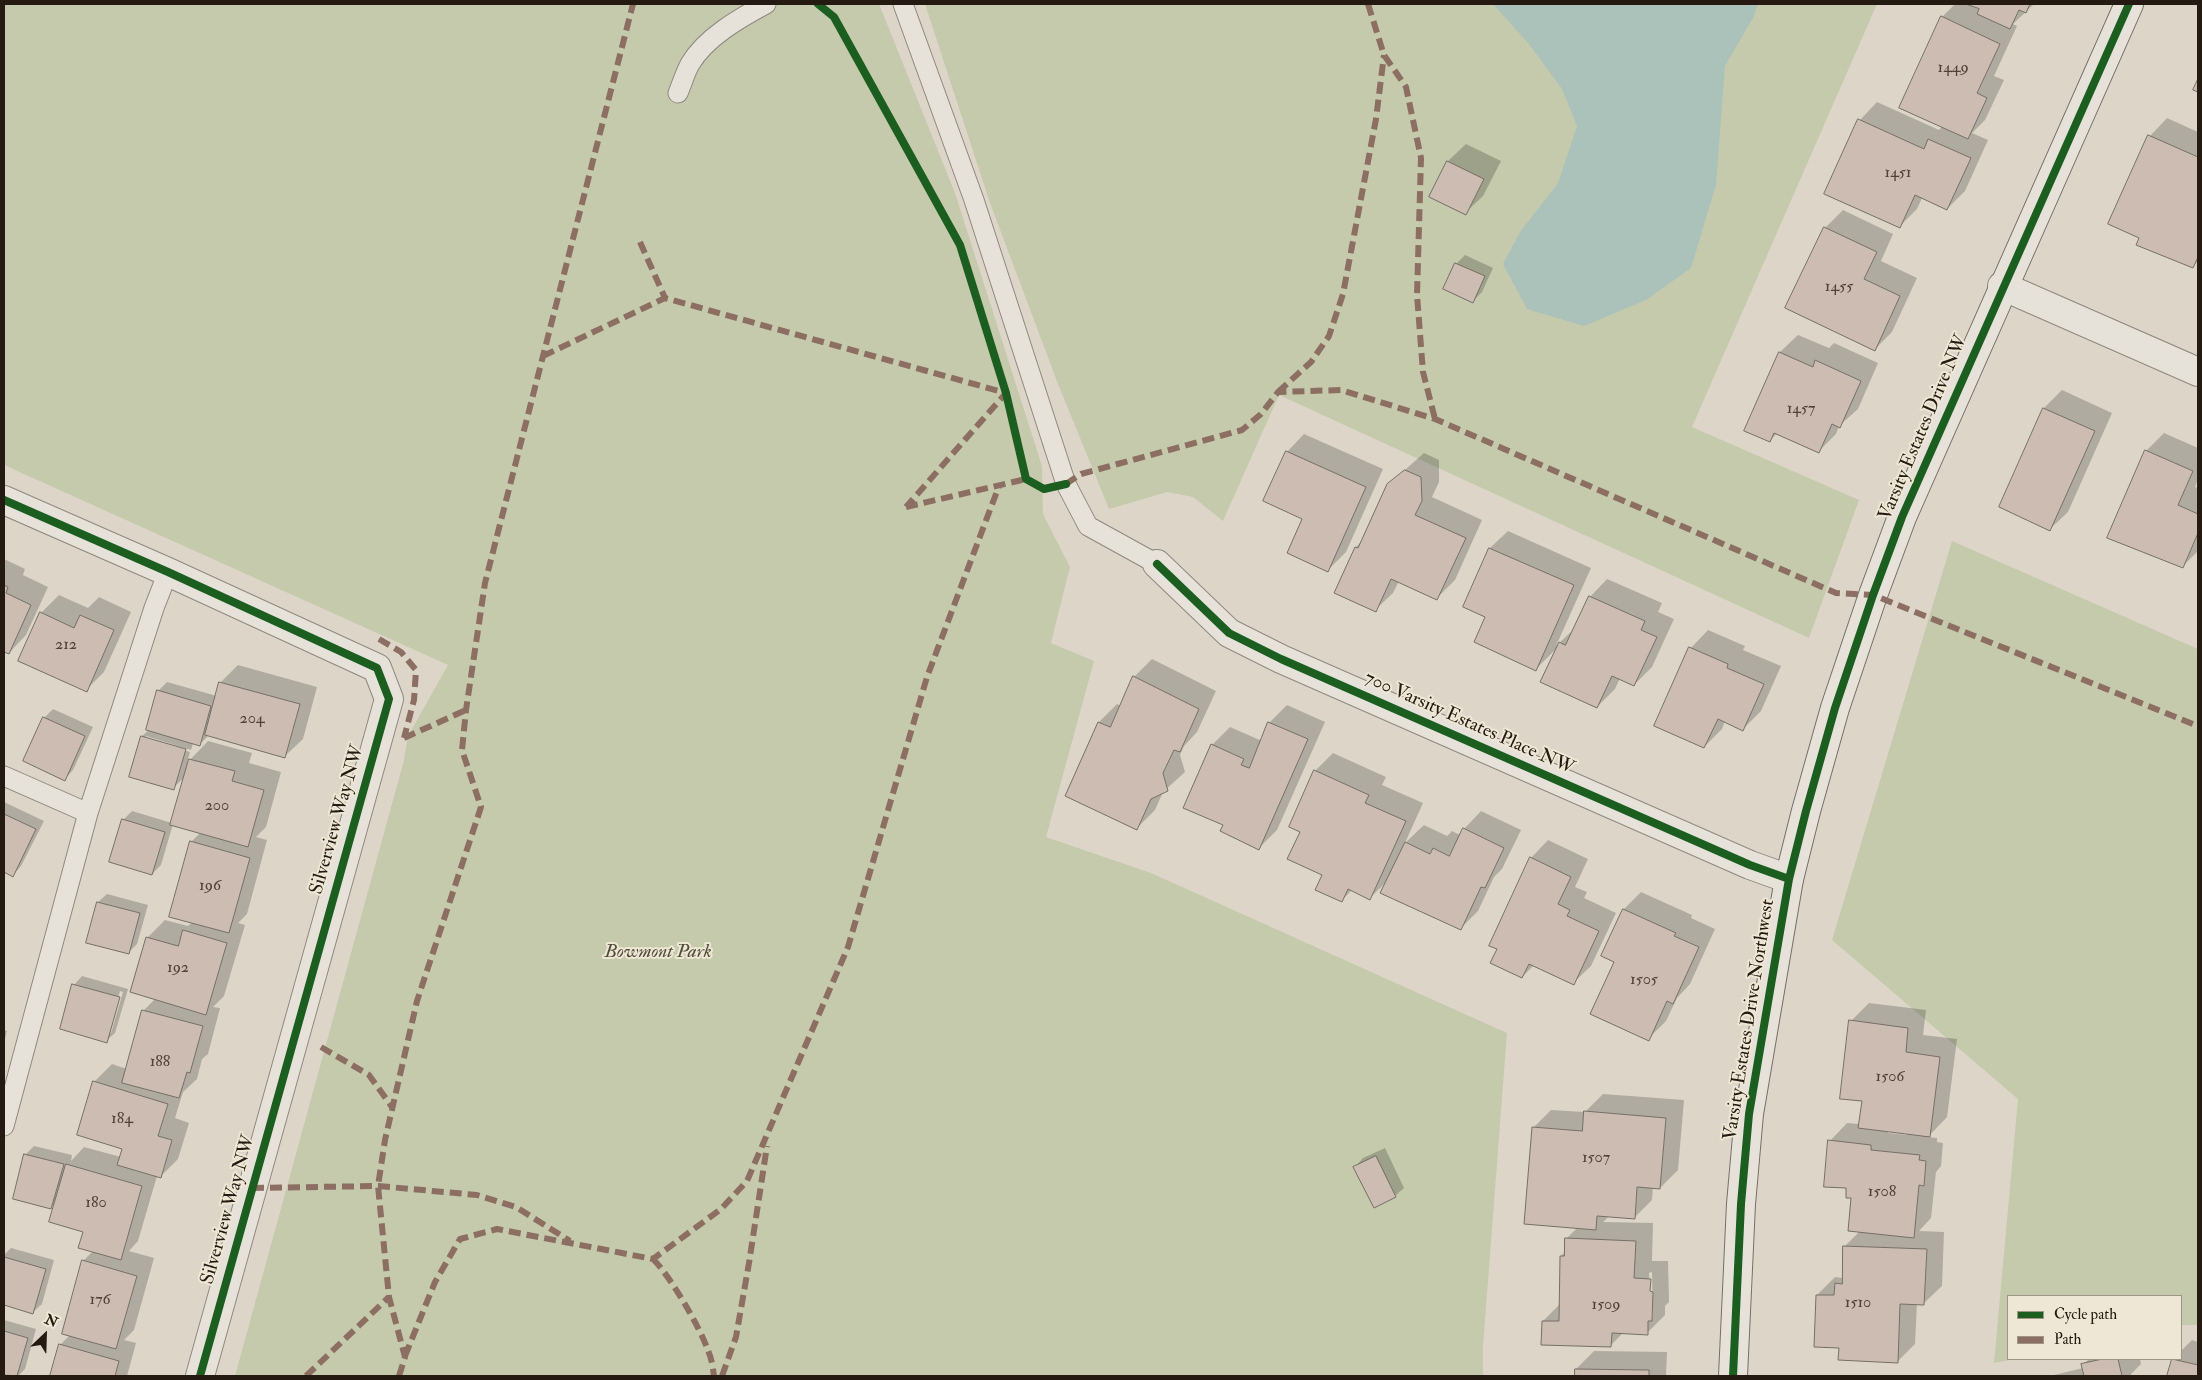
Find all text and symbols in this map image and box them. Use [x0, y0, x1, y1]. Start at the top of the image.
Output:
house number: 1449 [1937, 59, 1969, 79]
house number: 1451 [1884, 164, 1912, 184]
house number: 1455 [1825, 278, 1853, 298]
street label: Varsity Estates Drive NW [1875, 332, 1973, 524]
house number: 1457 [1787, 400, 1815, 420]
house number: 212 [55, 636, 77, 656]
street label: 700 Varsity Estates Place NW [1361, 667, 1577, 781]
house number: 204 [240, 710, 264, 730]
street label: Silverview Way NW [306, 743, 370, 897]
house number: 200 [205, 797, 229, 817]
house number: 196 [199, 877, 221, 897]
street label: Varsity Estates Drive Northwest [1720, 898, 1780, 1142]
park label: Bowmont Park [604, 942, 712, 964]
house number: 192 [167, 959, 189, 979]
house number: 1505 [1630, 971, 1658, 991]
house number: 188 [150, 1053, 170, 1073]
house number: 1506 [1876, 1068, 1904, 1088]
house number: 184 [111, 1110, 133, 1130]
street label: Silverview Way NW [197, 1133, 261, 1287]
house number: 1507 [1582, 1149, 1610, 1169]
house number: 1508 [1868, 1183, 1896, 1203]
house number: 180 [85, 1194, 107, 1214]
house number: 176 [89, 1291, 111, 1311]
house number: 1510 [1845, 1294, 1871, 1314]
legend [2007, 1295, 2182, 1360]
house number: 1509 [1592, 1296, 1620, 1316]
text: Cycle path [2054, 1305, 2117, 1324]
north arrow [20, 1310, 70, 1360]
text: N [42, 1311, 60, 1331]
text: Path [2054, 1330, 2081, 1349]

